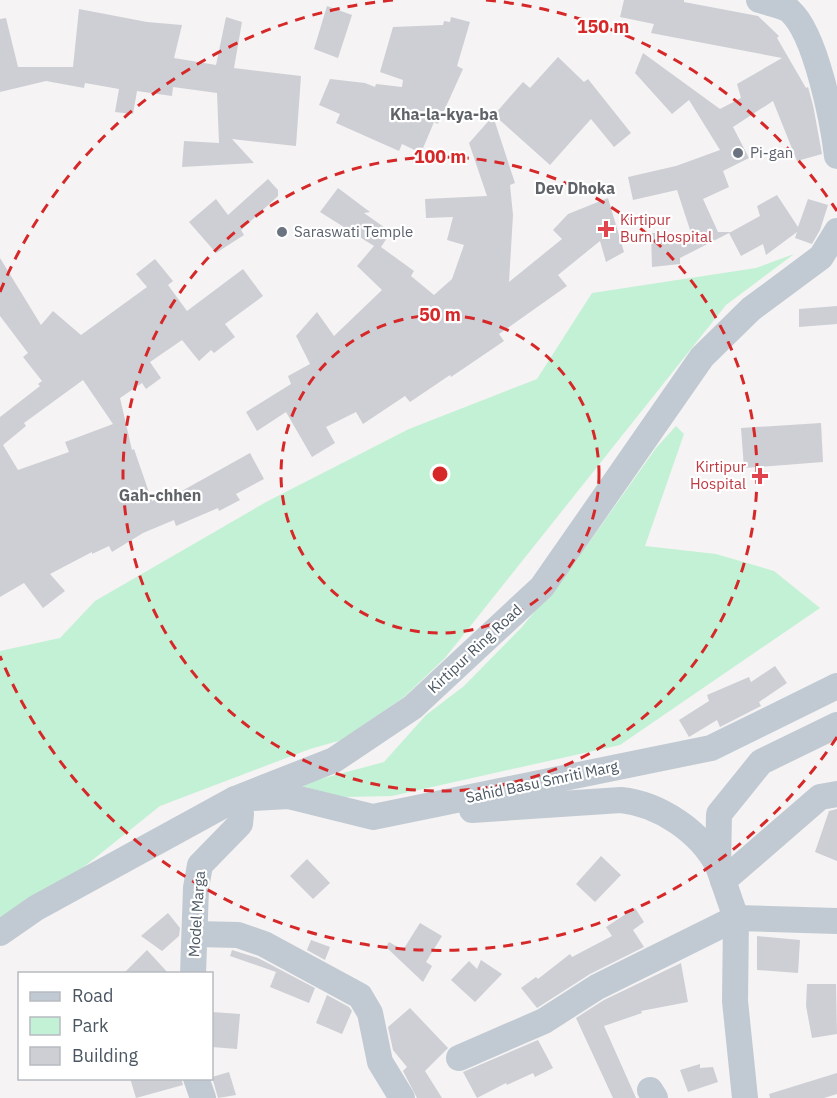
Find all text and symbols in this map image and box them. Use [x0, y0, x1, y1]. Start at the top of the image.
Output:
text: 150 m [577, 15, 629, 38]
district label: Kha-la-kya-ba [390, 104, 498, 124]
place label: Pi-gan [750, 143, 793, 162]
text: 100 m [414, 145, 466, 168]
marker: Pi-gan [731, 146, 745, 160]
district label: Dev Dhoka [535, 178, 615, 198]
place label: Kirtipur Burn Hospital [620, 210, 712, 246]
marker: Kirtipur Burn Hospital [597, 220, 615, 238]
place label: Saraswati Temple [294, 222, 413, 241]
marker: Saraswati Temple [275, 225, 289, 239]
text: 50 m [419, 303, 461, 326]
place label: Kirtipur Hospital [690, 457, 746, 493]
centre of rings [430, 464, 450, 484]
marker: Kirtipur Hospital [751, 467, 769, 485]
district label: Gah-chhen [119, 485, 201, 505]
street label: Kirtipur Ring Road [424, 600, 526, 697]
street label: Sahid Basu Smriti Marg [464, 756, 620, 807]
street label: Model Marga [184, 870, 209, 958]
legend [18, 972, 213, 1080]
text: Road [72, 984, 113, 1007]
text: Park [72, 1014, 109, 1037]
text: Building [72, 1044, 139, 1067]

